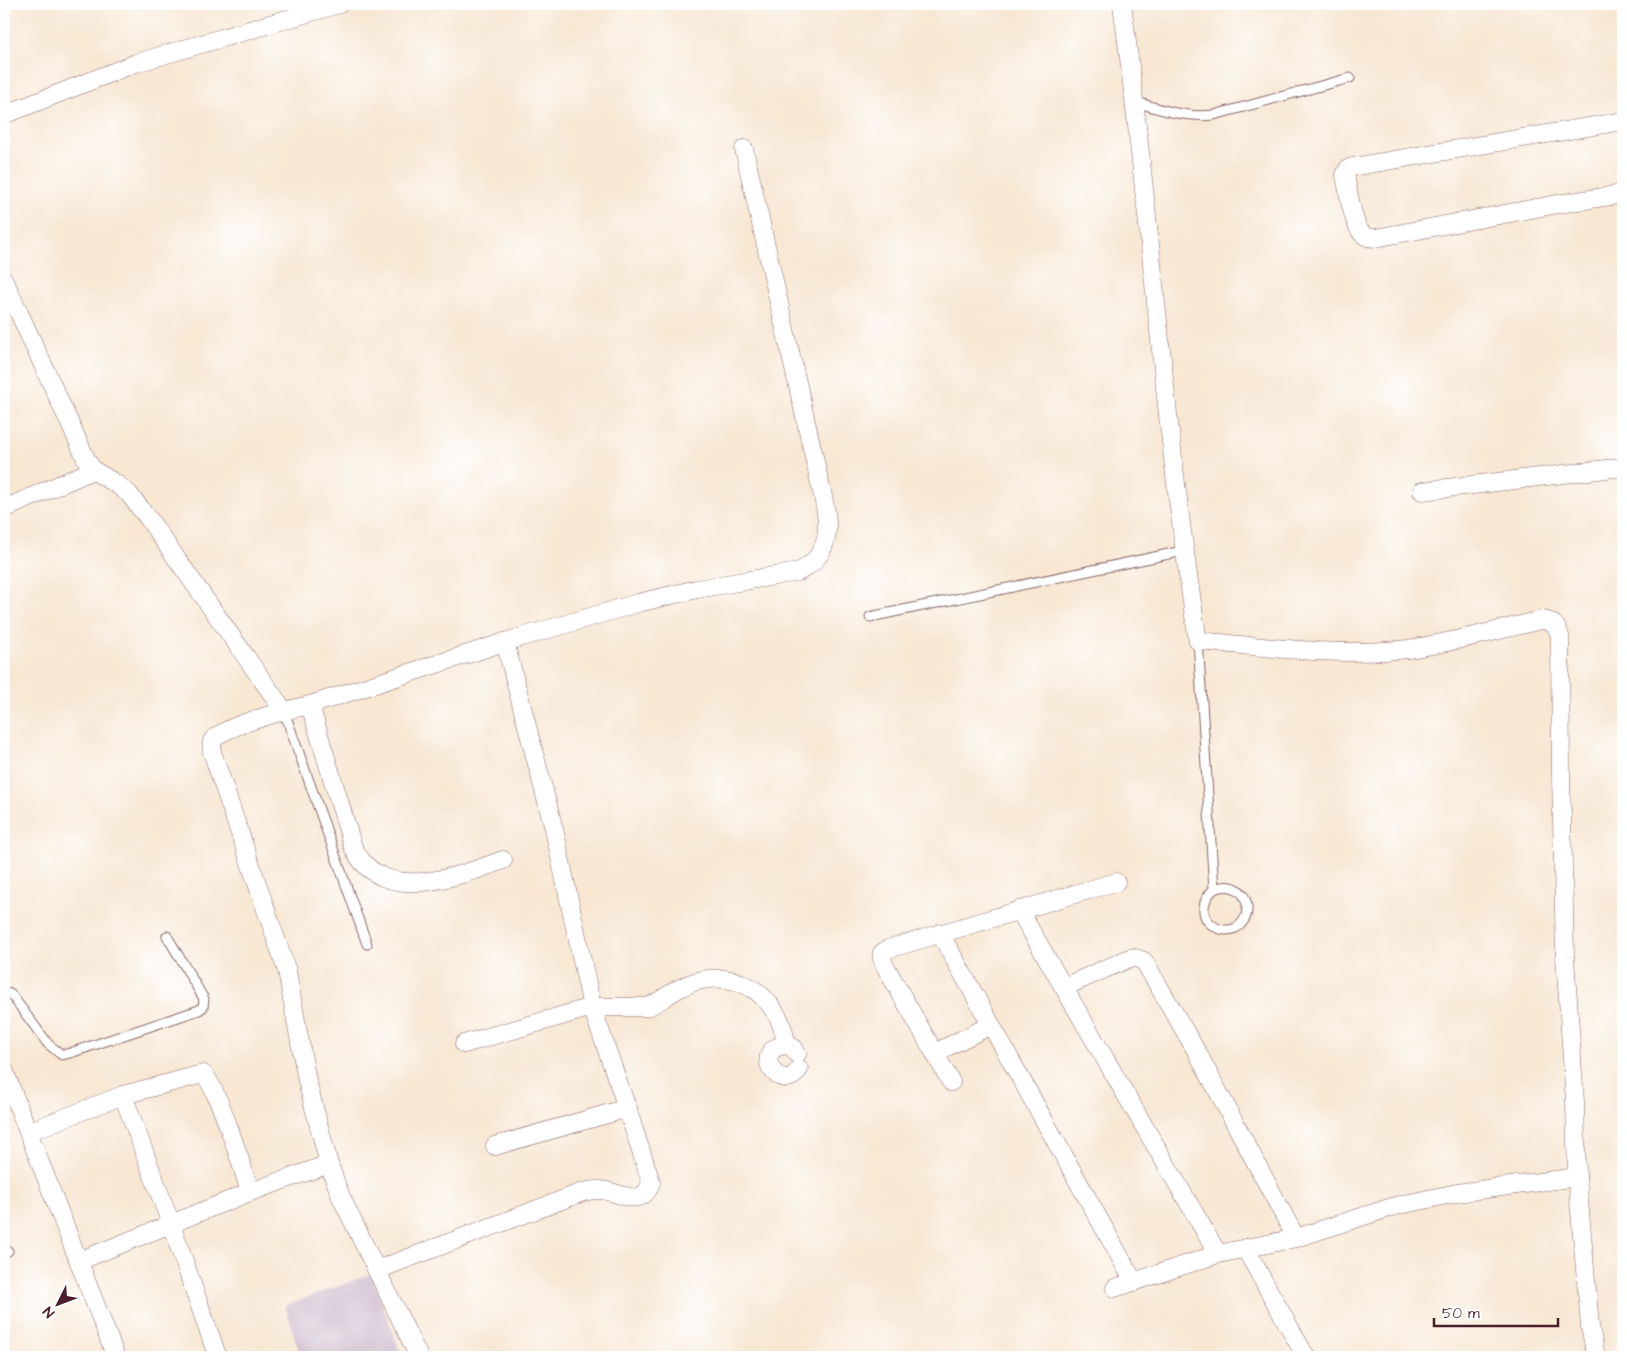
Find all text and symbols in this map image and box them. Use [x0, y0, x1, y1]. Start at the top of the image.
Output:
north arrow [32, 1278, 82, 1328]
scale bar [1434, 1296, 1558, 1328]
text: N [39, 1302, 59, 1322]
text: 50 m [1442, 1303, 1480, 1324]

